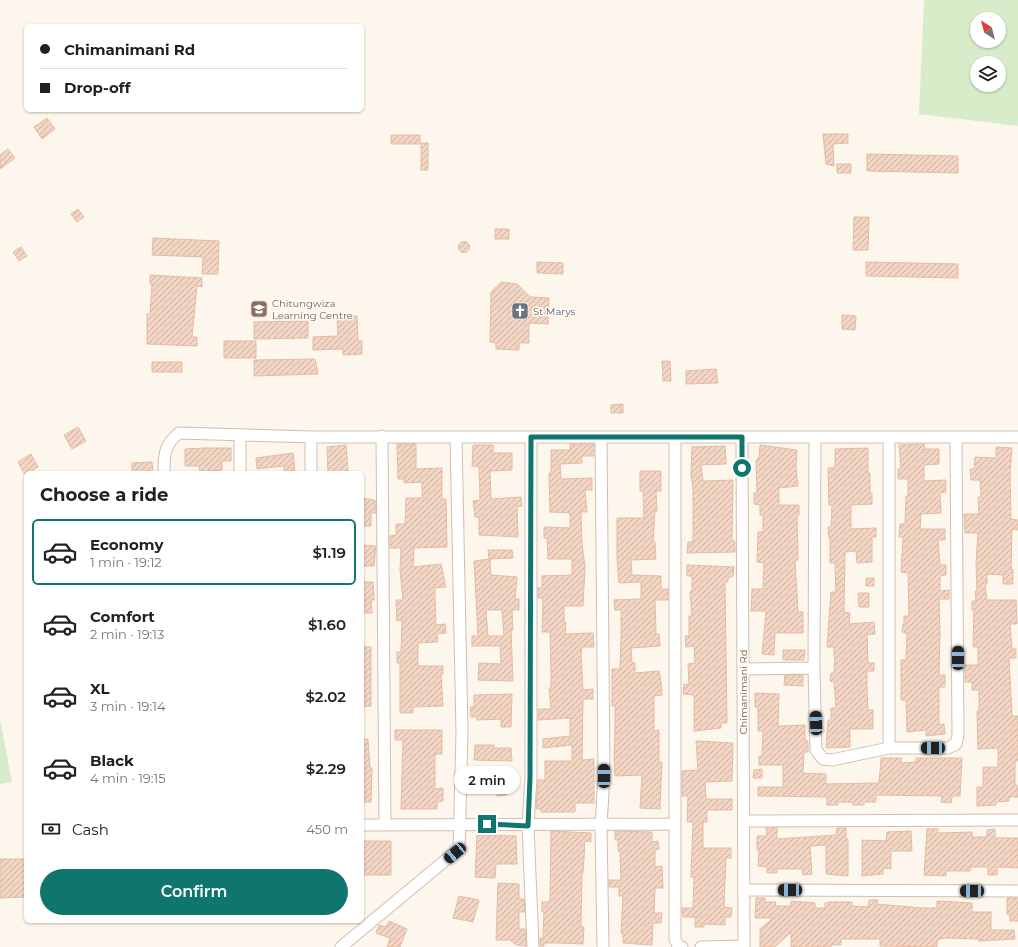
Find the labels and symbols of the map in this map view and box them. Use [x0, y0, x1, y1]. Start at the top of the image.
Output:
north arrow [970, 12, 1006, 48]
place label: Chitungwiza Learning Centre [272, 297, 353, 322]
school or university icon: Chitungwiza Learning Centre [249, 299, 269, 319]
church icon: St Marys [510, 301, 530, 321]
place label: St Marys [533, 305, 576, 318]
route start [733, 459, 751, 477]
car [952, 646, 964, 670]
street label: Chimanimani Rd [737, 649, 750, 735]
car [810, 711, 822, 735]
car [921, 742, 945, 754]
car [598, 764, 610, 788]
callout: 2 min [454, 766, 520, 794]
route end [478, 815, 496, 833]
car [442, 841, 468, 865]
car [778, 884, 802, 896]
car [960, 885, 984, 897]

